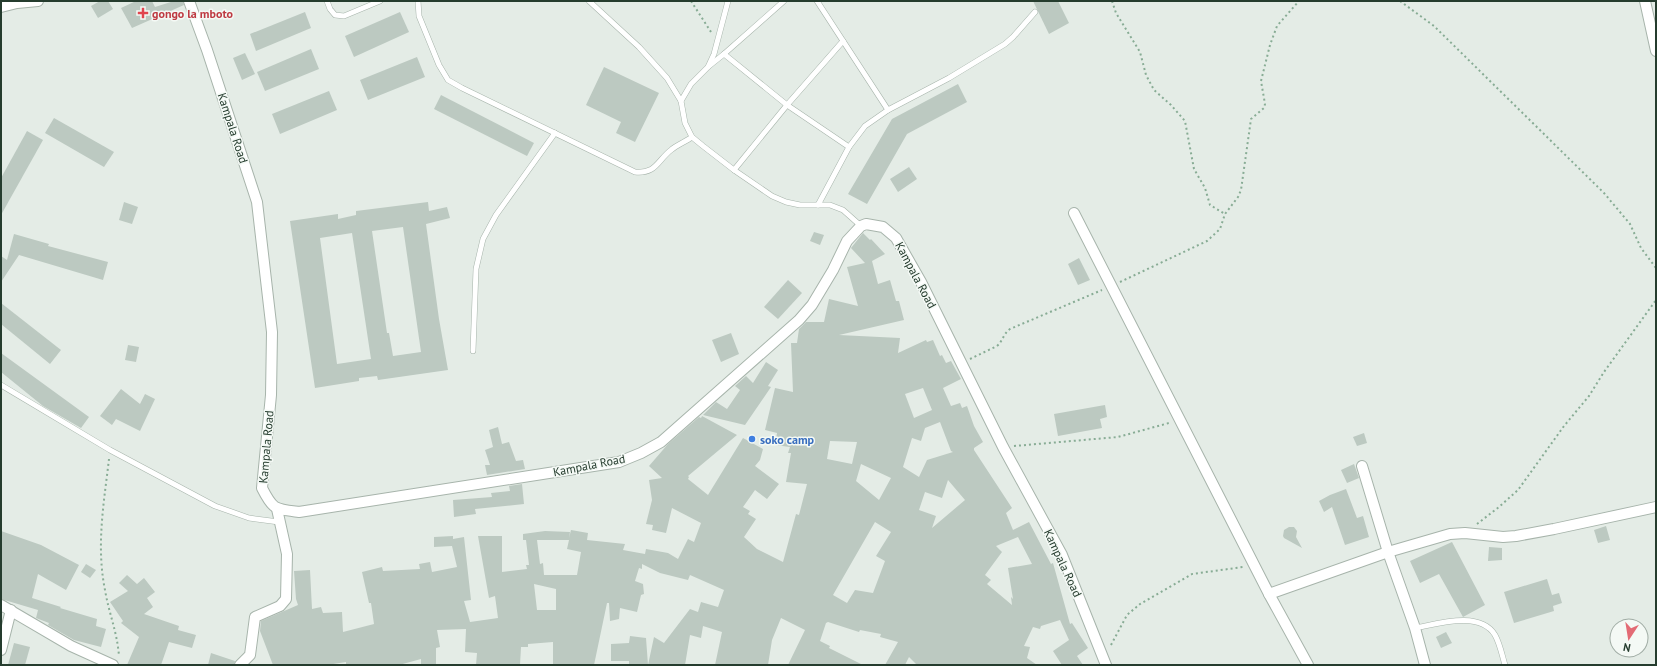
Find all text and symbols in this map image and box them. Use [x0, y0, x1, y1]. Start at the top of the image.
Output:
place label: gongo la mboto [152, 6, 234, 21]
marker: gongo la mboto [137, 7, 149, 19]
street label: Kampala Road [215, 91, 251, 165]
street label: Kampala Road [892, 239, 940, 311]
street label: Kampala Road [255, 410, 277, 484]
place label: soko camp [760, 432, 815, 447]
marker: soko camp [747, 434, 757, 444]
street label: Kampala Road [552, 451, 626, 479]
street label: Kampala Road [1041, 527, 1085, 599]
north arrow [1609, 618, 1649, 658]
text: N [1622, 640, 1632, 655]

